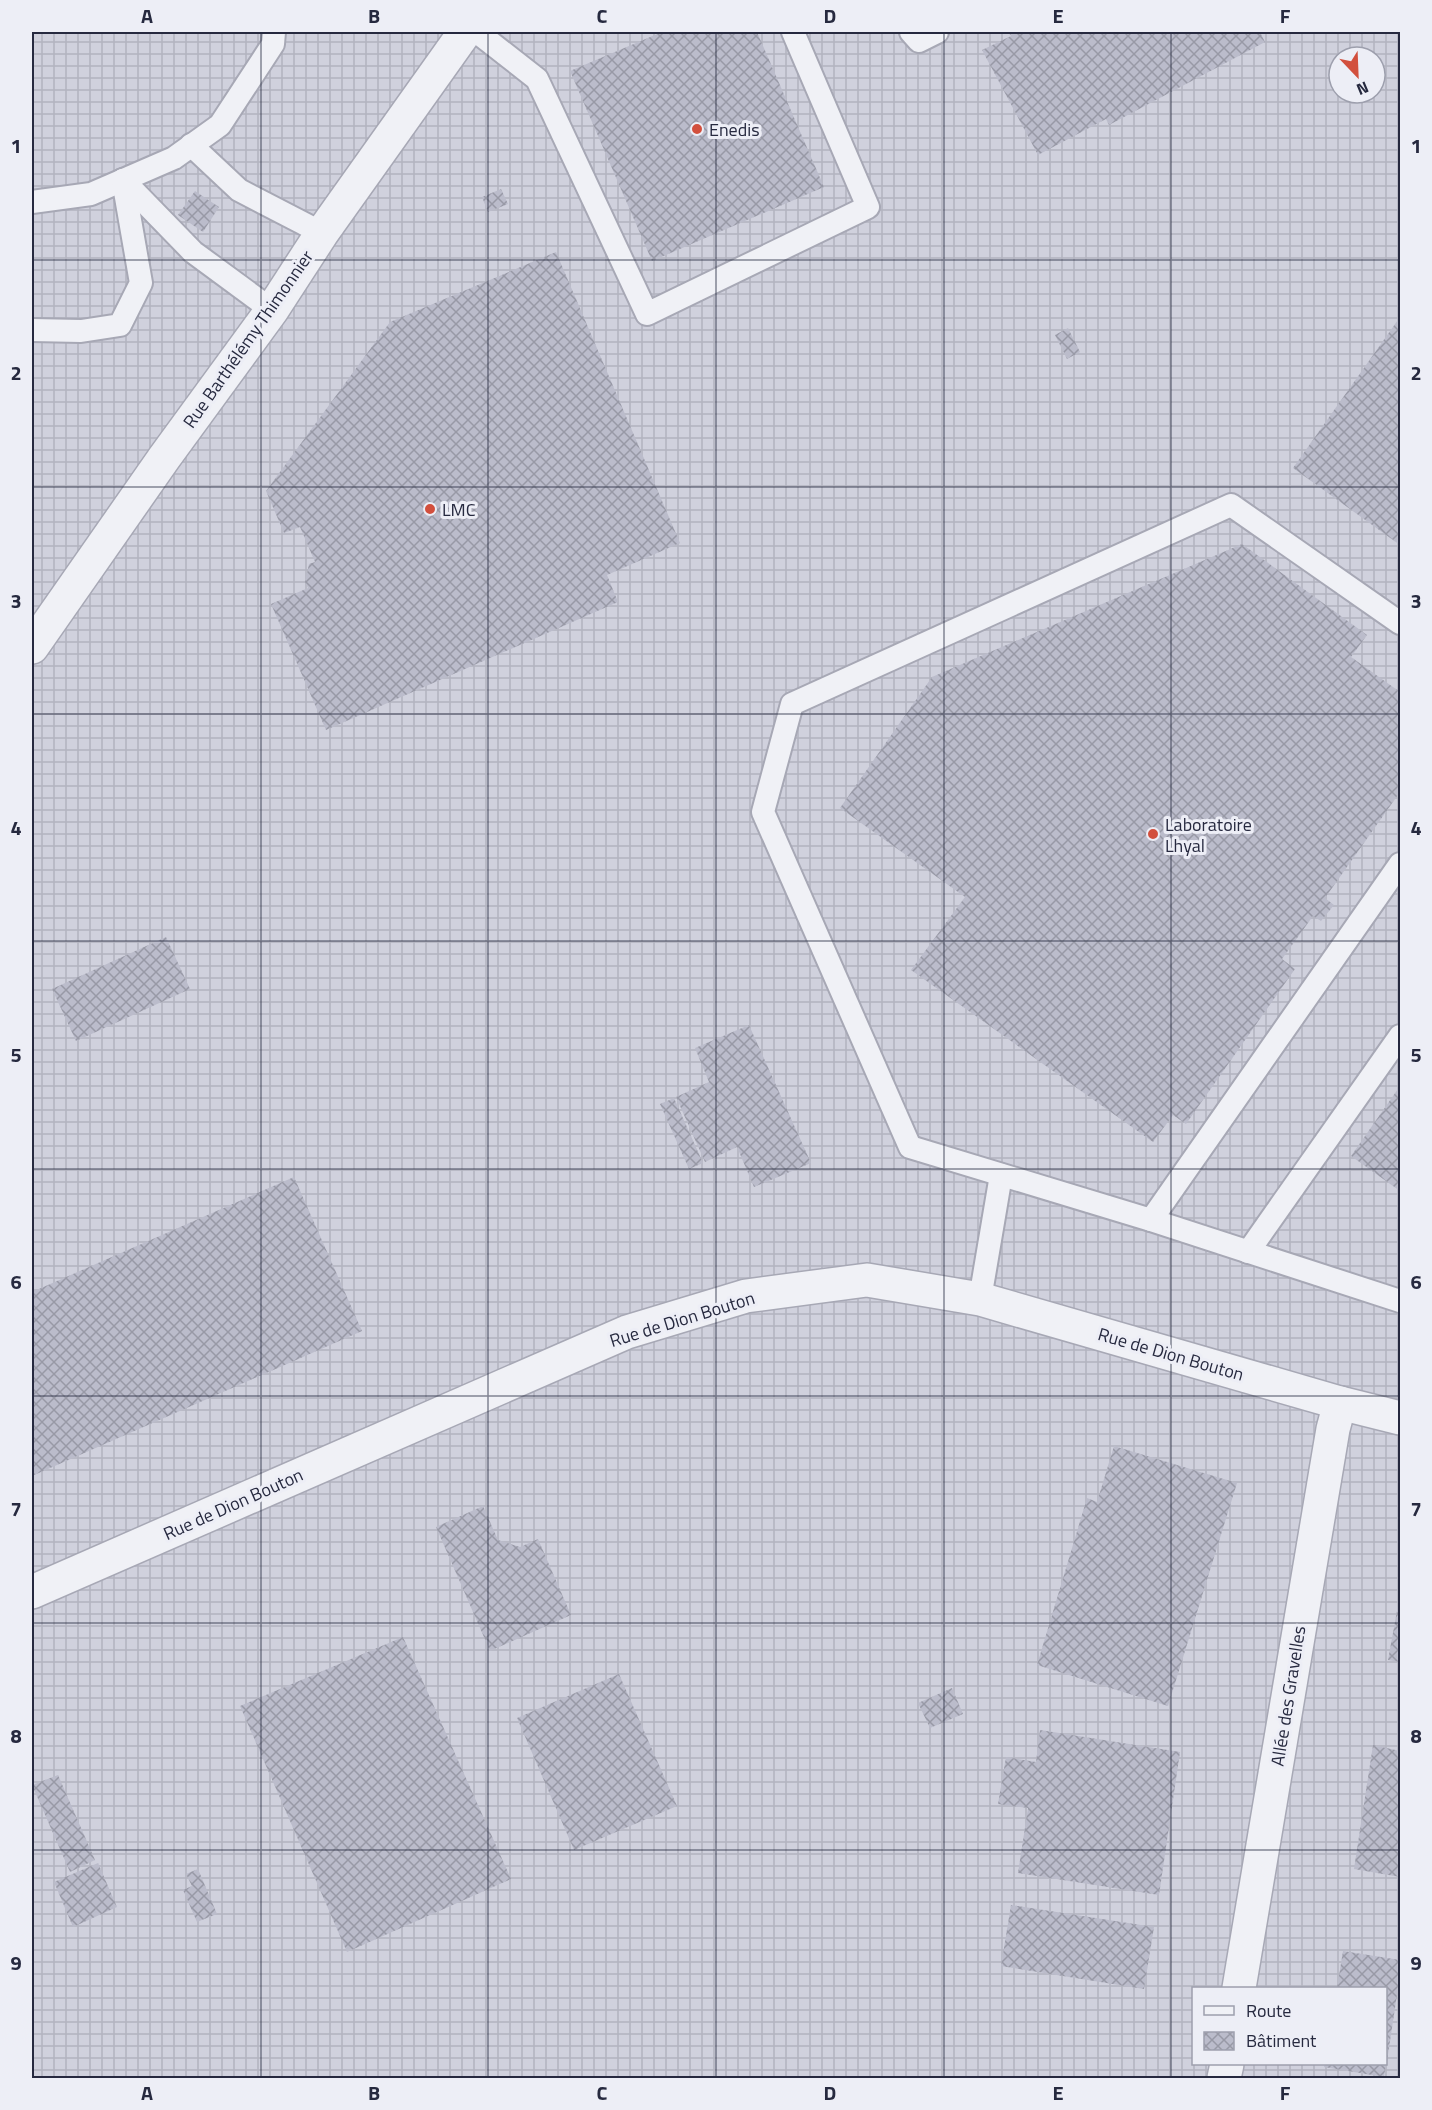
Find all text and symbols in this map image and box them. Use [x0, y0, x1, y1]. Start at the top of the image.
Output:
text: A [141, 0, 153, 31]
text: B [368, 0, 380, 31]
text: C [597, 0, 608, 31]
text: D [824, 0, 836, 31]
text: E [1052, 0, 1064, 31]
text: F [1280, 0, 1291, 31]
north arrow [1327, 45, 1387, 105]
text: N [1353, 76, 1373, 102]
place label: Enedis [709, 116, 760, 143]
marker: Enedis [690, 122, 704, 136]
text: 1 [10, 130, 22, 161]
text: 1 [1410, 130, 1422, 161]
street label: Rue Barthélémy Thimonnier [176, 244, 320, 434]
text: 2 [10, 357, 22, 388]
text: 2 [1410, 357, 1422, 388]
place label: LMC [442, 496, 476, 523]
marker: LMC [423, 502, 437, 516]
text: 3 [10, 585, 22, 616]
text: 3 [1410, 585, 1422, 616]
place label: Laboratoire Lhyal [1165, 811, 1252, 859]
text: 4 [10, 812, 22, 843]
text: 4 [1410, 812, 1422, 843]
marker: Laboratoire Lhyal [1146, 827, 1160, 841]
text: 5 [10, 1039, 22, 1070]
text: 5 [1410, 1039, 1422, 1070]
text: 6 [10, 1266, 22, 1297]
text: 6 [1410, 1266, 1422, 1297]
street label: Rue de Dion Bouton [606, 1284, 758, 1354]
street label: Rue de Dion Bouton [1095, 1320, 1247, 1388]
street label: Rue de Dion Bouton [159, 1461, 307, 1547]
text: 7 [10, 1493, 22, 1524]
text: 7 [1410, 1493, 1422, 1524]
street label: Allée des Gravelles [1264, 1624, 1312, 1768]
text: 8 [10, 1720, 22, 1751]
text: 8 [1410, 1720, 1422, 1751]
text: 9 [10, 1947, 22, 1978]
text: 9 [1410, 1947, 1422, 1978]
legend [1192, 1987, 1387, 2065]
text: Route [1246, 1997, 1291, 2024]
text: Bâtiment [1246, 2027, 1317, 2054]
text: A [141, 2077, 153, 2108]
text: B [368, 2077, 380, 2108]
text: C [597, 2077, 608, 2108]
text: D [824, 2077, 836, 2108]
text: E [1052, 2077, 1064, 2108]
text: F [1280, 2077, 1291, 2108]

